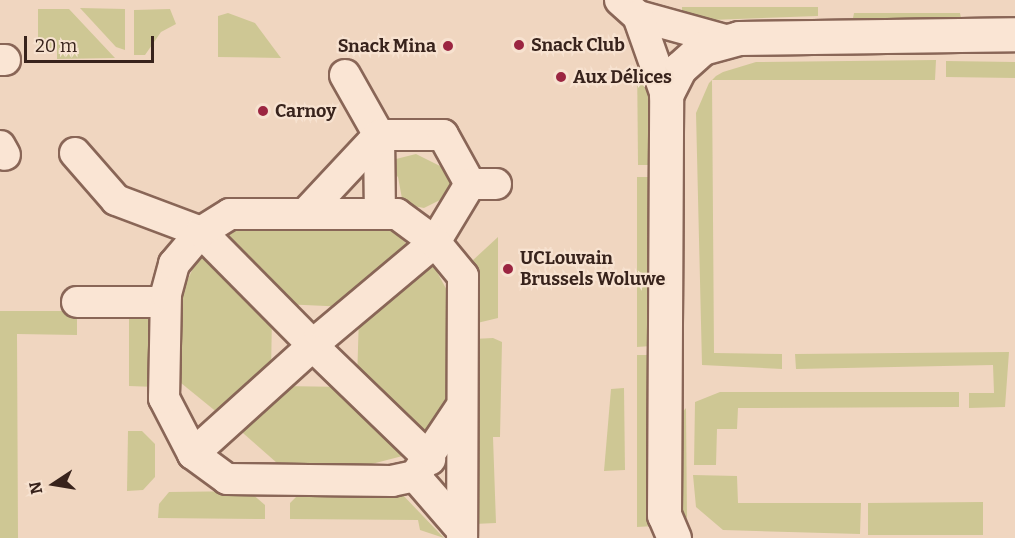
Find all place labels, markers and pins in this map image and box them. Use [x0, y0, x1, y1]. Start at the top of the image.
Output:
place label: Snack Club [531, 34, 625, 56]
place label: Snack Mina [338, 35, 436, 57]
marker: Snack Club [512, 38, 526, 52]
marker: Snack Mina [441, 39, 455, 53]
place label: Aux Délices [573, 66, 672, 88]
marker: Aux Délices [554, 70, 568, 84]
place label: Carnoy [275, 100, 336, 122]
marker: Carnoy [256, 104, 270, 118]
place label: UCLouvain Brussels Woluwe [520, 248, 665, 290]
marker: UCLouvain Brussels Woluwe [501, 262, 515, 276]

